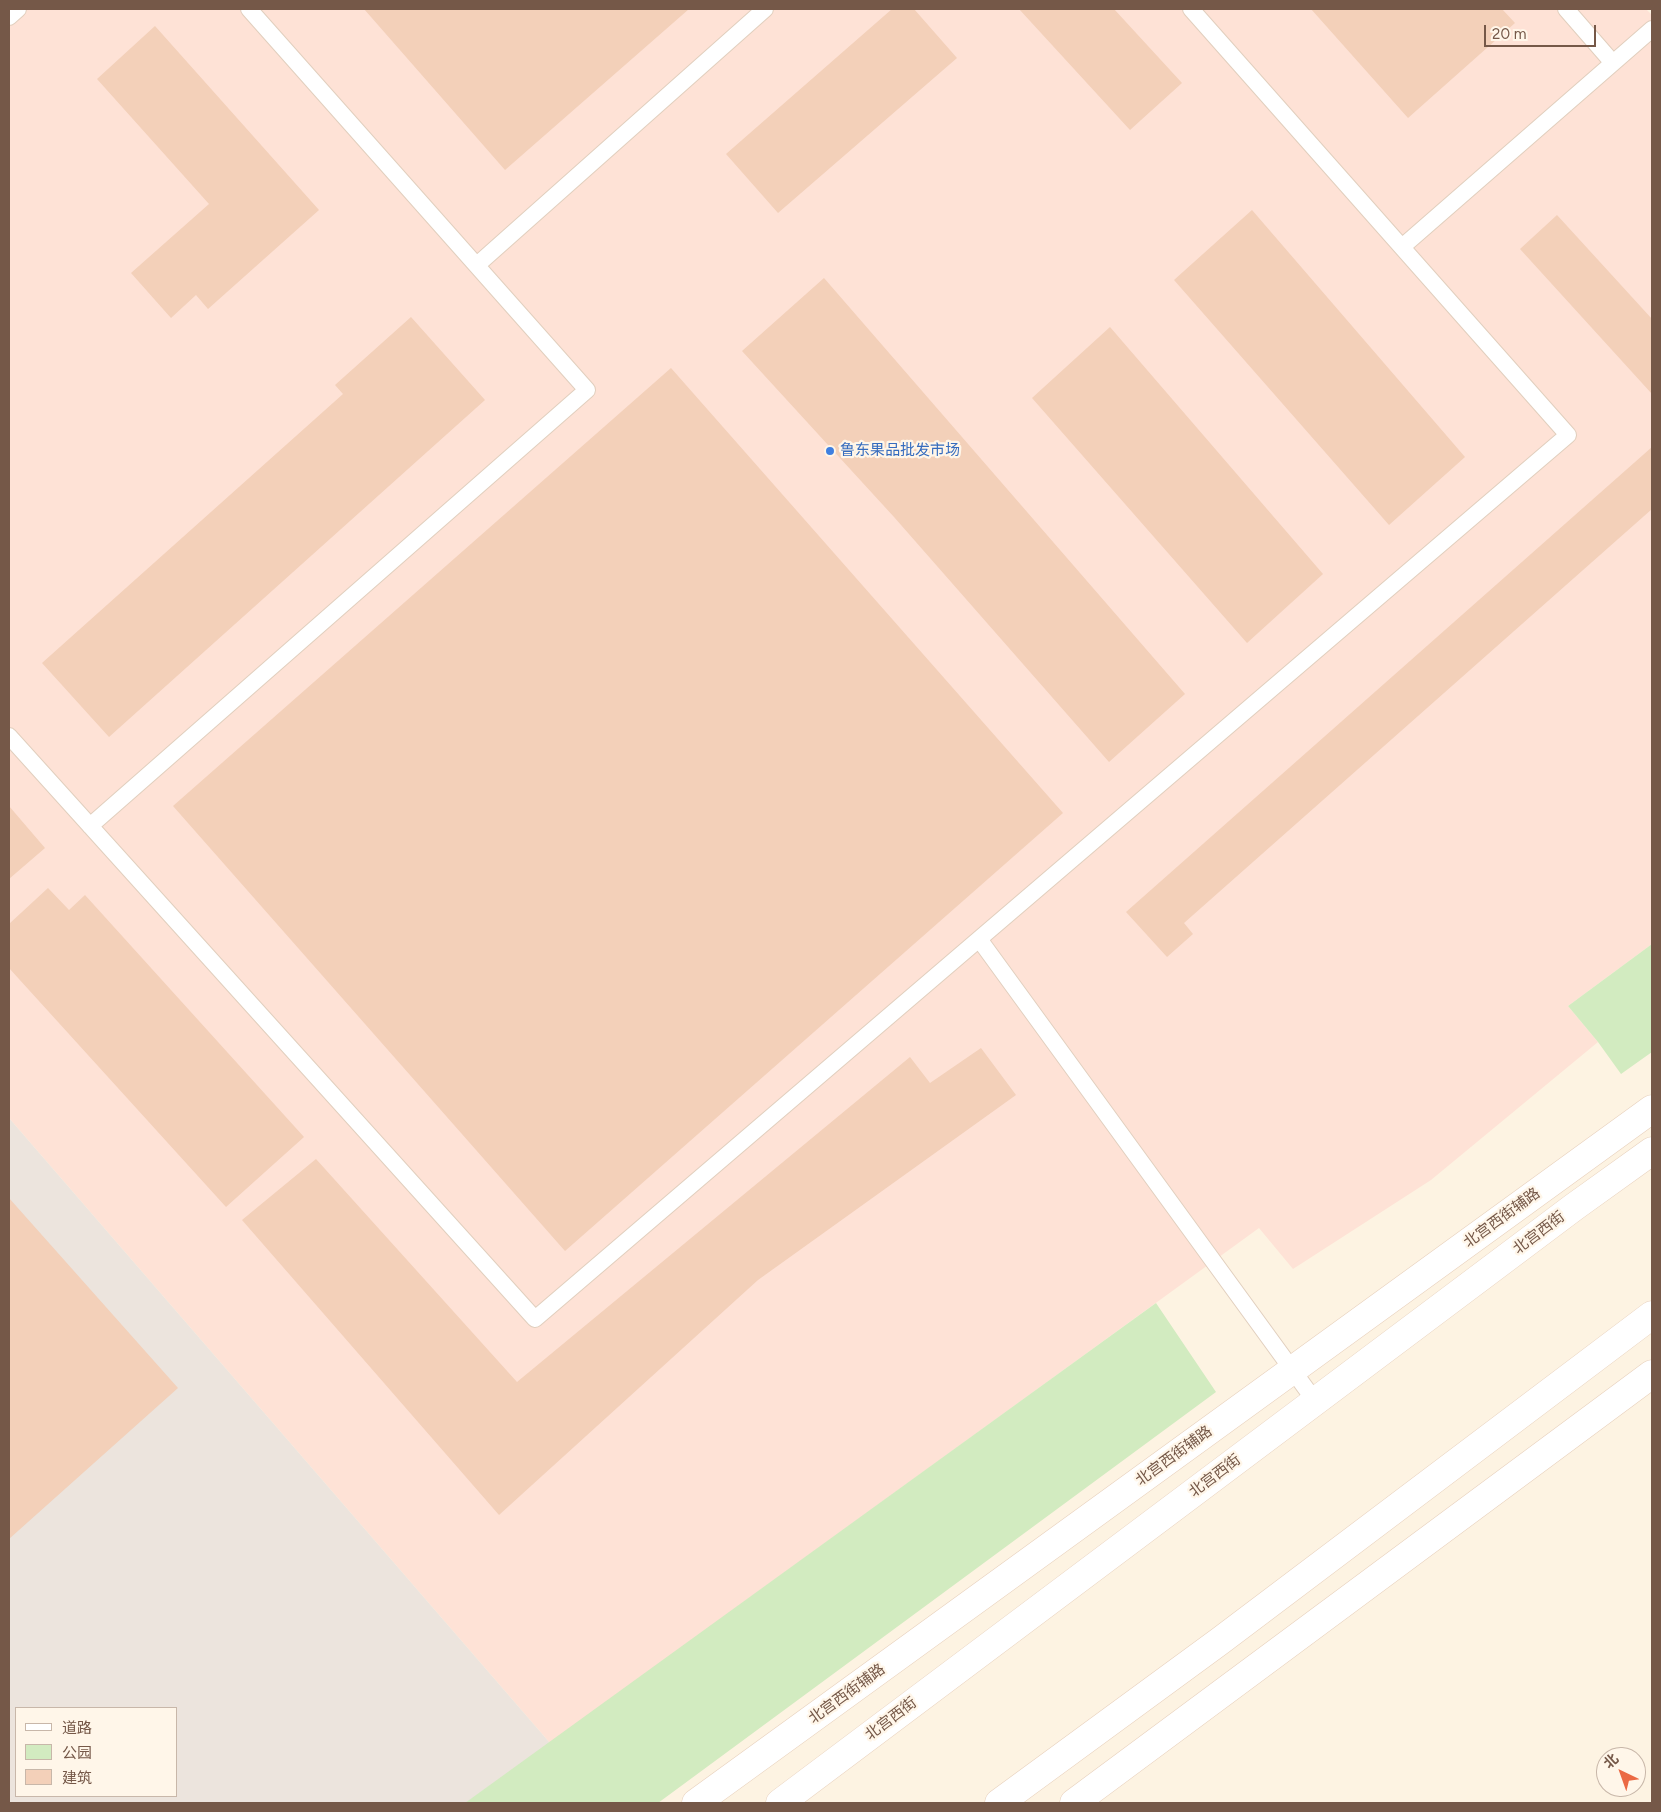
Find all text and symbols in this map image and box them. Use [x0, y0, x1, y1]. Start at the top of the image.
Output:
scale bar [1486, 15, 1598, 47]
text: 20 m [1492, 25, 1526, 43]
place label: 鲁东果品批发市场 [840, 442, 960, 460]
marker: 鲁东果品批发市场 [824, 445, 836, 457]
street label: 北宫西街辅路 [1460, 1184, 1544, 1252]
street label: 北宫西街 [1510, 1208, 1568, 1258]
street label: 北宫西街辅路 [1132, 1422, 1216, 1490]
street label: 北宫西街 [1186, 1451, 1244, 1501]
street label: 北宫西街辅路 [805, 1660, 889, 1728]
street label: 北宫西街 [862, 1694, 920, 1744]
legend [15, 1707, 178, 1797]
text: 道路 [62, 1719, 92, 1737]
text: 公园 [62, 1744, 92, 1762]
north arrow [1596, 1747, 1646, 1797]
text: 北 [1600, 1750, 1622, 1772]
text: 建筑 [62, 1769, 92, 1787]

